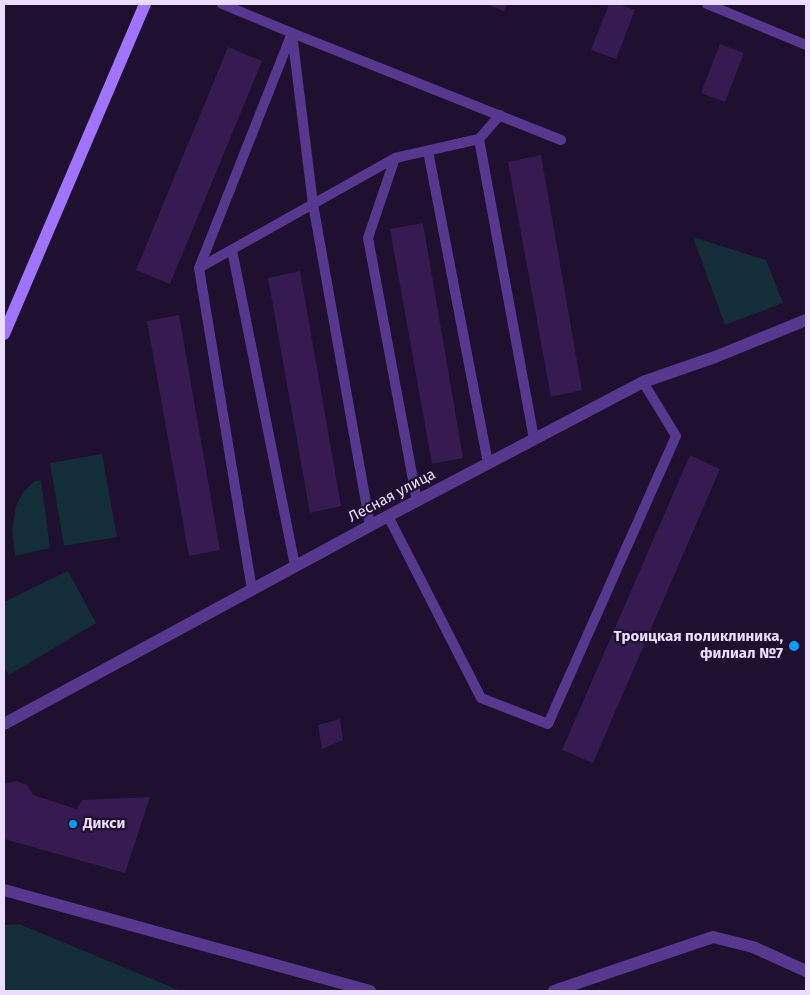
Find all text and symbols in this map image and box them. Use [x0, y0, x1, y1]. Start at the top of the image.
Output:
street label: Лесная улица [345, 465, 439, 527]
place label: Троицкая поликлиника, филиал №7 [613, 628, 783, 663]
marker: Троицкая поликлиника, филиал №7 [787, 639, 801, 653]
place label: Дикси [83, 815, 125, 833]
marker: Дикси [67, 818, 79, 830]

